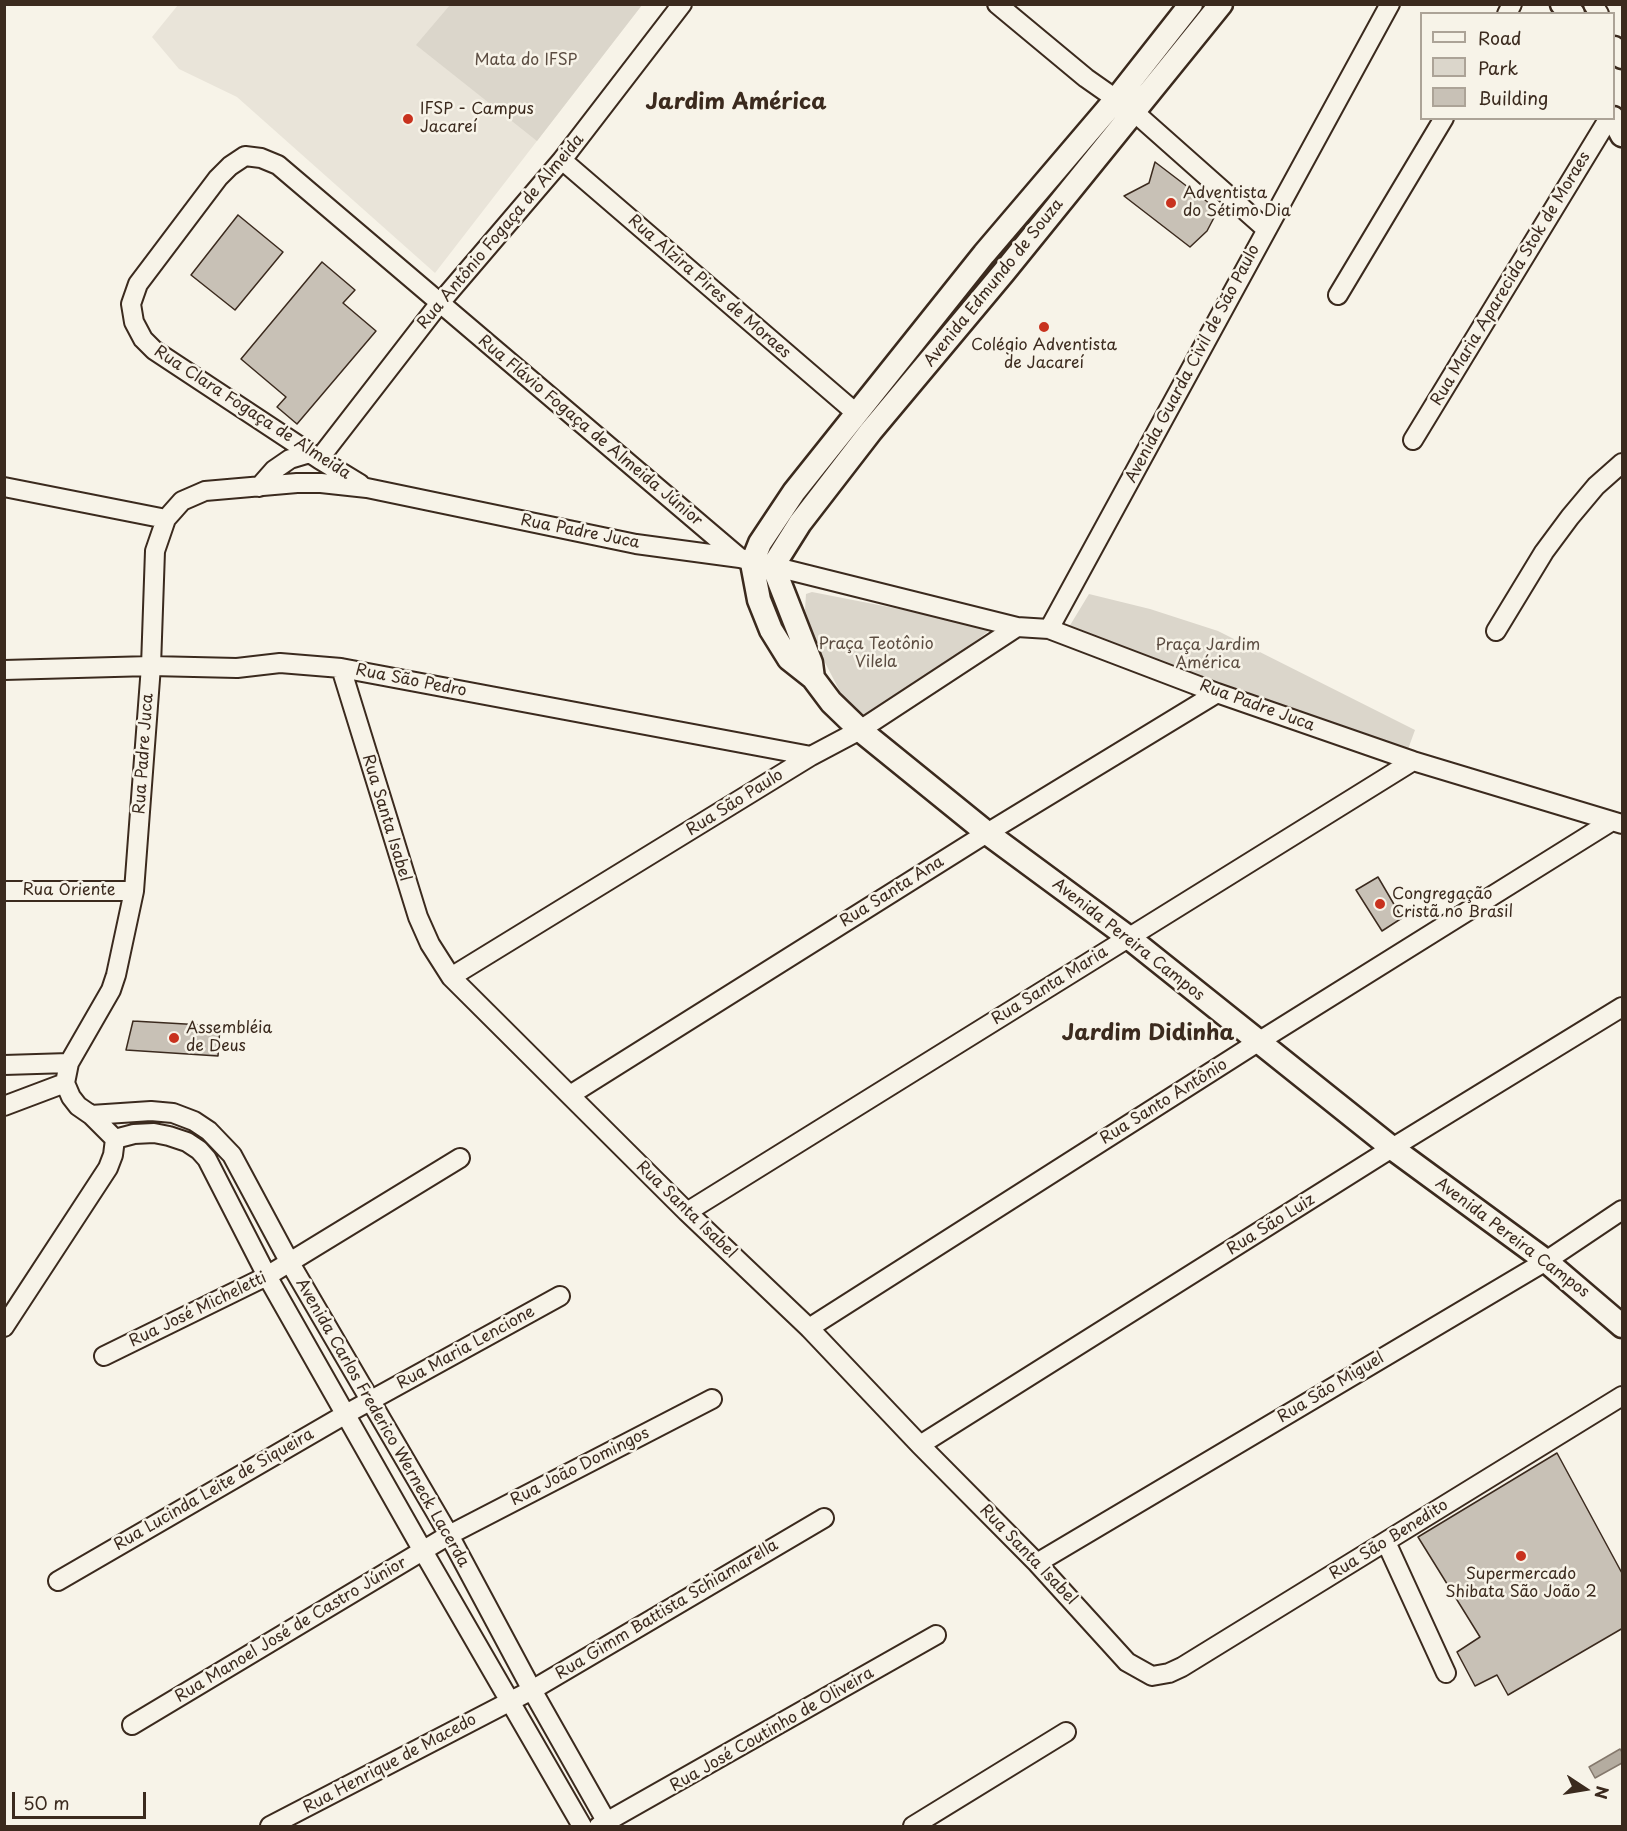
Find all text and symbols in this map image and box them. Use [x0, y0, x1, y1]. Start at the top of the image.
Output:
legend [1420, 12, 1615, 120]
text: Road [1478, 24, 1522, 51]
park label: Mata do IFSP [475, 51, 577, 71]
text: Park [1478, 54, 1518, 81]
text: Building [1478, 84, 1548, 111]
district label: Jardim América [645, 90, 827, 116]
place label: IFSP - Campus Jacareí [420, 100, 534, 138]
marker: IFSP - Campus Jacareí [401, 112, 415, 126]
street label: Rua Antônio Fogaça de Almeida [414, 131, 588, 333]
street label: Rua Maria Aparecida Stok de Moraes [1427, 148, 1595, 410]
place label: Adventista do Sétimo Dia [1183, 184, 1291, 222]
street label: Avenida Edmundo de Souza [920, 195, 1068, 371]
marker: Adventista do Sétimo Dia [1164, 196, 1178, 210]
street label: Rua Alzira Pires de Moraes [624, 211, 794, 363]
street label: Avenida Guarda Civil de São Paulo [1122, 242, 1264, 486]
marker: Colégio Adventista de Jacareí [1037, 320, 1051, 334]
street label: Rua Flávio Fogaça de Almeida Júnior [474, 331, 706, 531]
place label: Colégio Adventista de Jacareí [971, 336, 1117, 374]
street label: Rua Clara Fogaça de Almeida [150, 342, 354, 484]
street label: Rua Padre Juca [519, 511, 641, 553]
park label: Praça Teotônio Vilela [818, 635, 934, 673]
park label: Praça Jardim América [1156, 636, 1260, 674]
street label: Rua São Pedro [354, 661, 468, 701]
street label: Rua Padre Juca [1197, 676, 1317, 736]
street label: Rua Padre Juca [130, 693, 158, 815]
street label: Rua Santa Isabel [358, 752, 414, 884]
street label: Rua São Paulo [683, 766, 787, 840]
street label: Rua Santa Ana [837, 852, 947, 932]
street label: Avenida Pereira Campos [1048, 875, 1208, 1005]
street label: Rua Oriente [22, 881, 116, 901]
place label: Congregação Cristã no Brasil [1392, 885, 1513, 923]
marker: Congregação Cristã no Brasil [1373, 897, 1387, 911]
street label: Rua Santa Maria [988, 943, 1112, 1029]
place label: Assembléia de Deus [186, 1019, 272, 1057]
district label: Jardim Didinha [1062, 1021, 1234, 1047]
marker: Assembléia de Deus [167, 1031, 181, 1045]
street label: Rua Santo Antônio [1097, 1055, 1231, 1149]
street label: Rua Santa Isabel [632, 1157, 740, 1263]
street label: Avenida Pereira Campos [1431, 1174, 1593, 1302]
street label: Rua São Luiz [1224, 1190, 1318, 1260]
street label: Rua José Micheletti [126, 1268, 270, 1352]
street label: Avenida Carlos Frederico Werneck Lacerda [291, 1275, 473, 1571]
street label: Rua Maria Lencione [394, 1302, 538, 1394]
street label: Rua São Miguel [1274, 1349, 1388, 1427]
street label: Rua João Domingos [507, 1424, 653, 1510]
street label: Rua Lucinda Leite de Siqueira [111, 1425, 317, 1555]
street label: Rua São Benedito [1326, 1496, 1452, 1584]
street label: Rua Santa Isabel [975, 1501, 1081, 1609]
street label: Rua Gimm Battista Schiamarella [552, 1536, 782, 1684]
marker: Supermercado Shibata São João 2 [1514, 1549, 1528, 1563]
street label: Rua Manoel José de Castro Júnior [172, 1553, 410, 1707]
place label: Supermercado Shibata São João 2 [1445, 1565, 1597, 1603]
street label: Rua José Coutinho de Oliveira [667, 1664, 877, 1796]
street label: Rua Henrique de Macedo [300, 1710, 480, 1818]
north arrow [1555, 1759, 1615, 1819]
scale bar [15, 1780, 148, 1818]
text: N [1590, 1784, 1616, 1801]
text: 50 m [23, 1789, 70, 1816]

